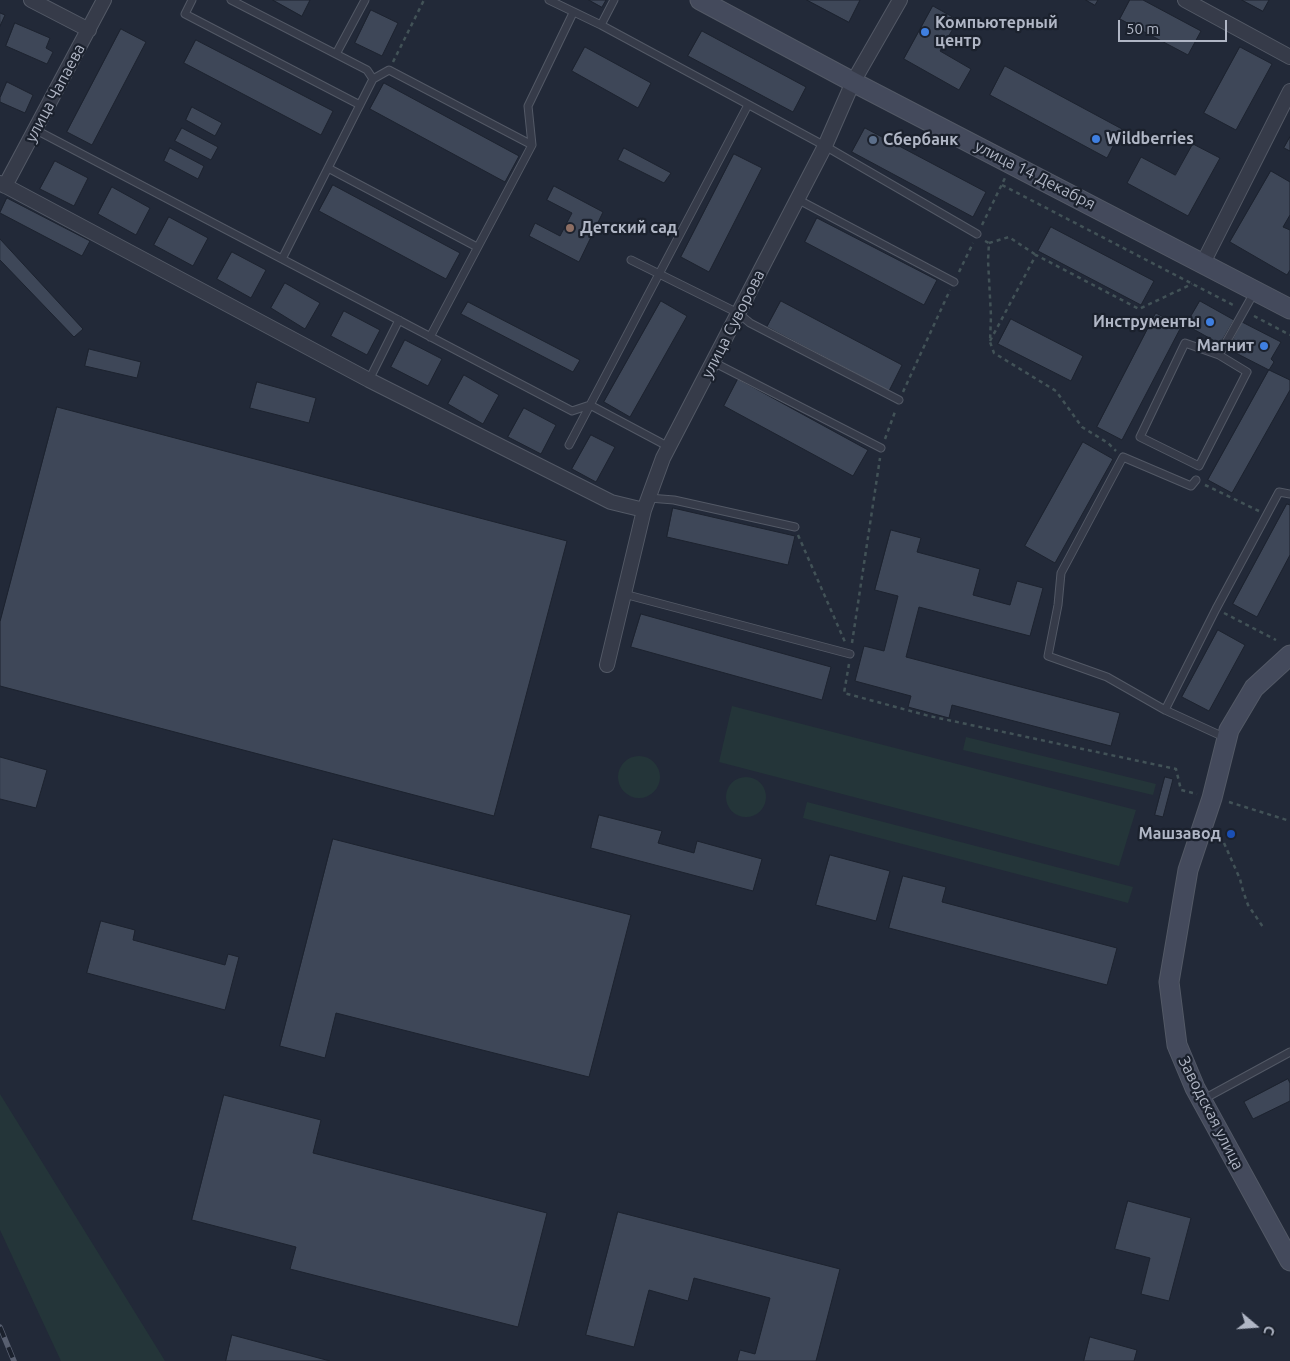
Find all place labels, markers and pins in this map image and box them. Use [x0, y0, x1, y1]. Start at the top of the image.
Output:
place label: Компьютерный центр [935, 13, 1058, 51]
marker: Компьютерный центр [919, 26, 931, 38]
place label: Wildberries [1106, 129, 1194, 149]
place label: Сбербанк [883, 130, 958, 150]
marker: Wildberries [1090, 133, 1102, 145]
marker: Сбербанк [867, 134, 879, 146]
place label: Детский сад [580, 218, 677, 238]
marker: Детский сад [564, 222, 576, 234]
place label: Инструменты [1093, 312, 1200, 332]
marker: Инструменты [1204, 316, 1216, 328]
place label: Магнит [1197, 336, 1254, 356]
marker: Магнит [1258, 340, 1270, 352]
place label: Машзавод [1138, 824, 1221, 844]
marker: Машзавод [1225, 828, 1237, 840]

